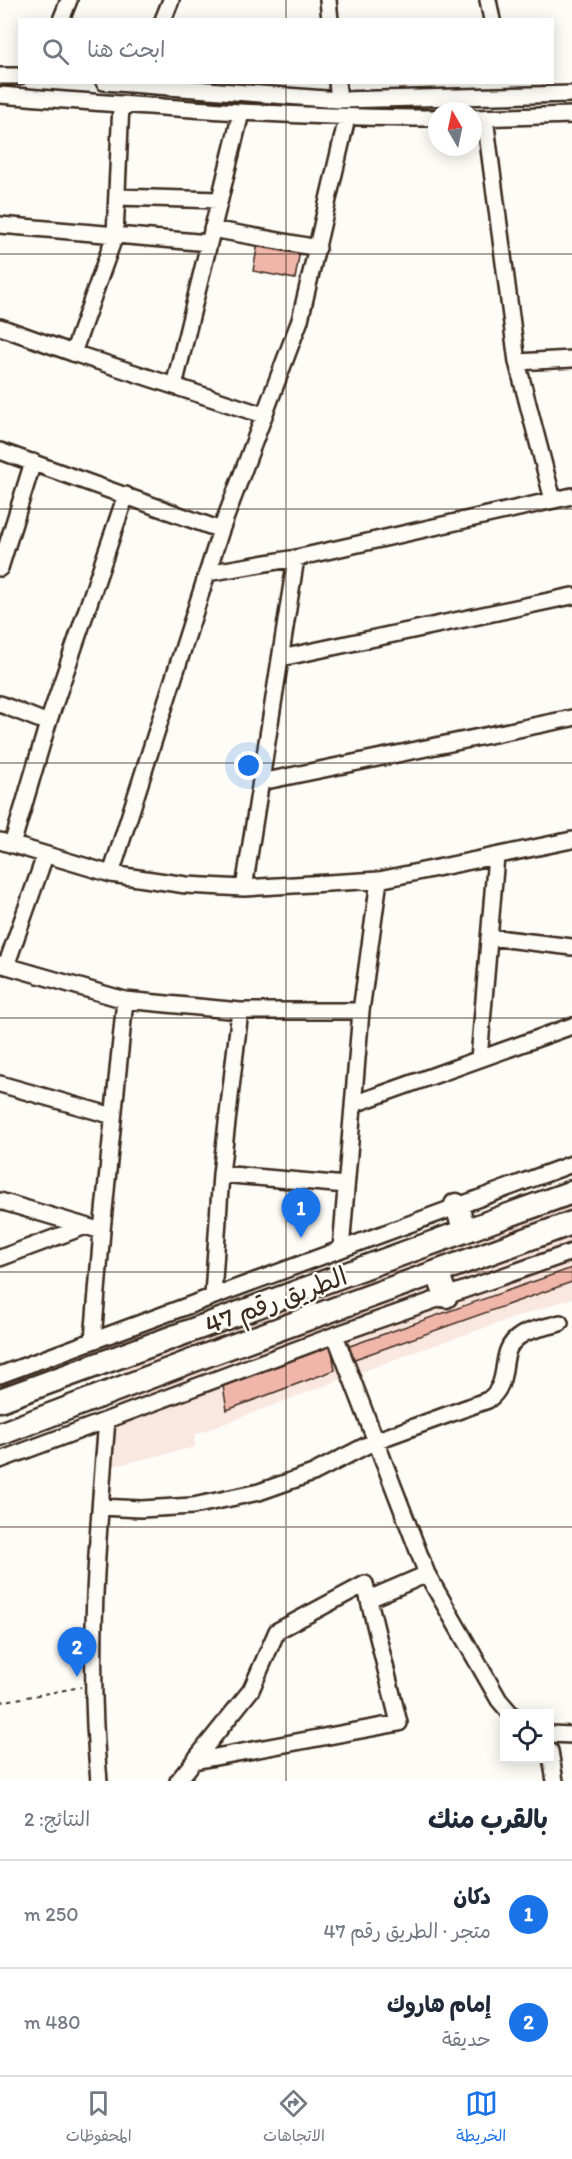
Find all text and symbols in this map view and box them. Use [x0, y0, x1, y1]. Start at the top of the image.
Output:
search box [18, 18, 554, 84]
icon: search [39, 35, 72, 68]
text: ابحث هنا [87, 36, 166, 63]
north arrow [428, 102, 482, 156]
your location [234, 751, 263, 780]
pin: 1 [282, 1188, 320, 1238]
street label: الطريق رقم 47 [201, 1259, 353, 1344]
pin: 2 [58, 1628, 97, 1677]
map controls [500, 1709, 554, 1763]
button: locate [500, 1709, 554, 1763]
text: بالقرب منك [428, 1803, 548, 1835]
text: النتائج: 2 [24, 1807, 90, 1831]
text: دكان [453, 1883, 491, 1910]
text: 250 m [24, 1902, 79, 1926]
text: 1 [524, 1902, 533, 1926]
text: متجر · الطريق رقم 47 [323, 1919, 491, 1943]
text: إمام هاروك [387, 1991, 491, 2018]
text: 480 m [24, 2010, 81, 2034]
text: 2 [523, 2010, 534, 2034]
text: حديقة [442, 2027, 491, 2051]
tab: المحفوظات [66, 2087, 132, 2150]
tab: الاتجاهات [263, 2087, 325, 2150]
tab: الخريطة [456, 2087, 506, 2150]

